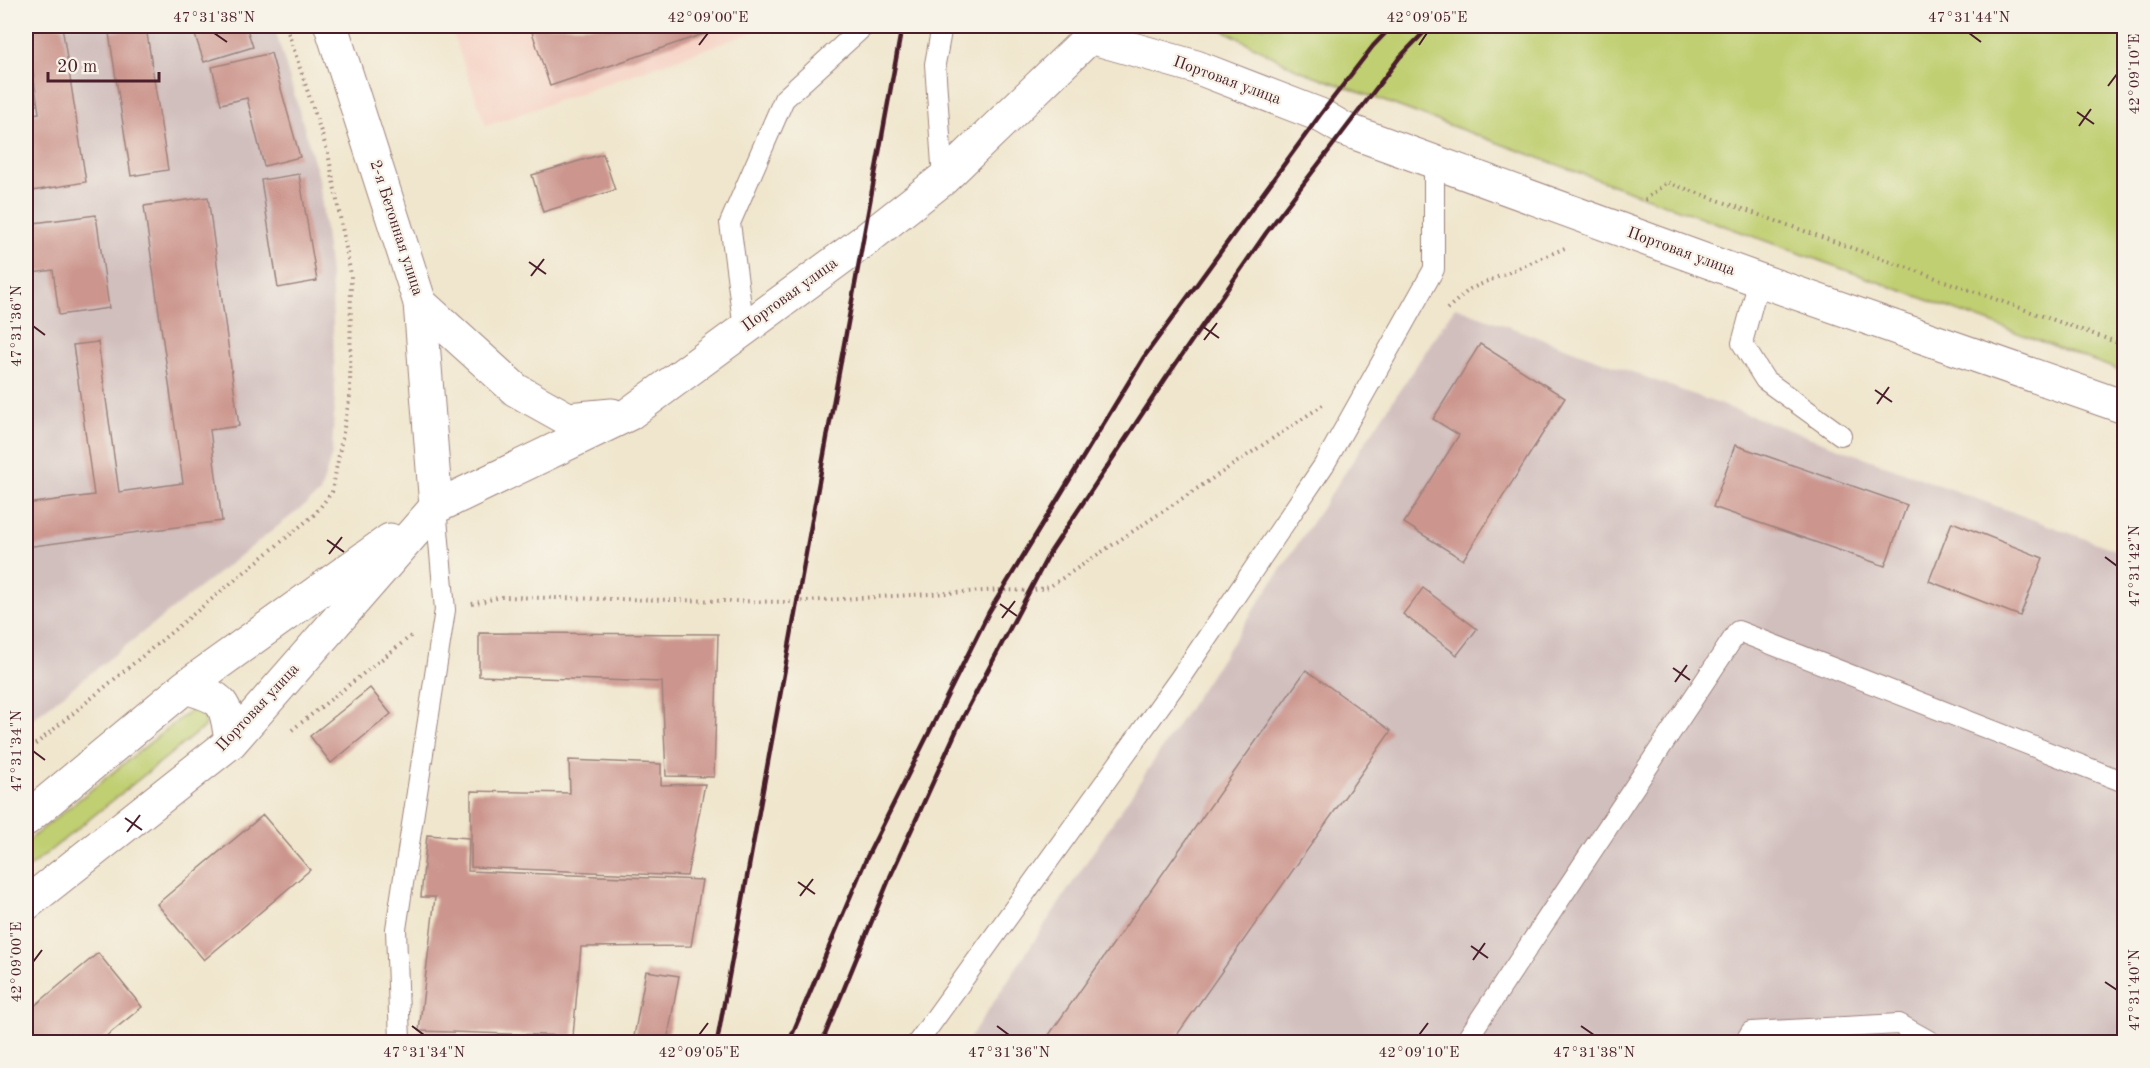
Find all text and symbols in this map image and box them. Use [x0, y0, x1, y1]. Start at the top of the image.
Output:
text: 47°31'38"N [173, 11, 255, 26]
text: 42°09'00"E [668, 11, 748, 26]
text: 42°09'05"E [1387, 11, 1467, 26]
text: 47°31'44"N [1928, 11, 2010, 26]
text: 42°09'10"E [2128, 34, 2143, 114]
scale bar [48, 45, 159, 83]
street label: Портовая улица [1171, 54, 1283, 108]
text: 20 m [57, 58, 97, 76]
street label: 2-я Бетонная улица [367, 158, 425, 298]
street label: Портовая улица [1625, 225, 1737, 279]
street label: Портовая улица [739, 255, 841, 335]
text: 47°31'36"N [10, 285, 25, 367]
text: 47°31'42"N [2128, 525, 2143, 607]
street label: Портовая улица [213, 661, 303, 755]
text: 47°31'34"N [10, 710, 25, 792]
text: 42°09'00"E [10, 922, 25, 1002]
text: 47°31'40"N [2128, 949, 2143, 1031]
text: 47°31'34"N [383, 1046, 465, 1061]
text: 42°09'05"E [659, 1046, 739, 1061]
text: 47°31'36"N [968, 1046, 1050, 1061]
text: 42°09'10"E [1379, 1046, 1459, 1061]
text: 47°31'38"N [1553, 1046, 1635, 1061]

